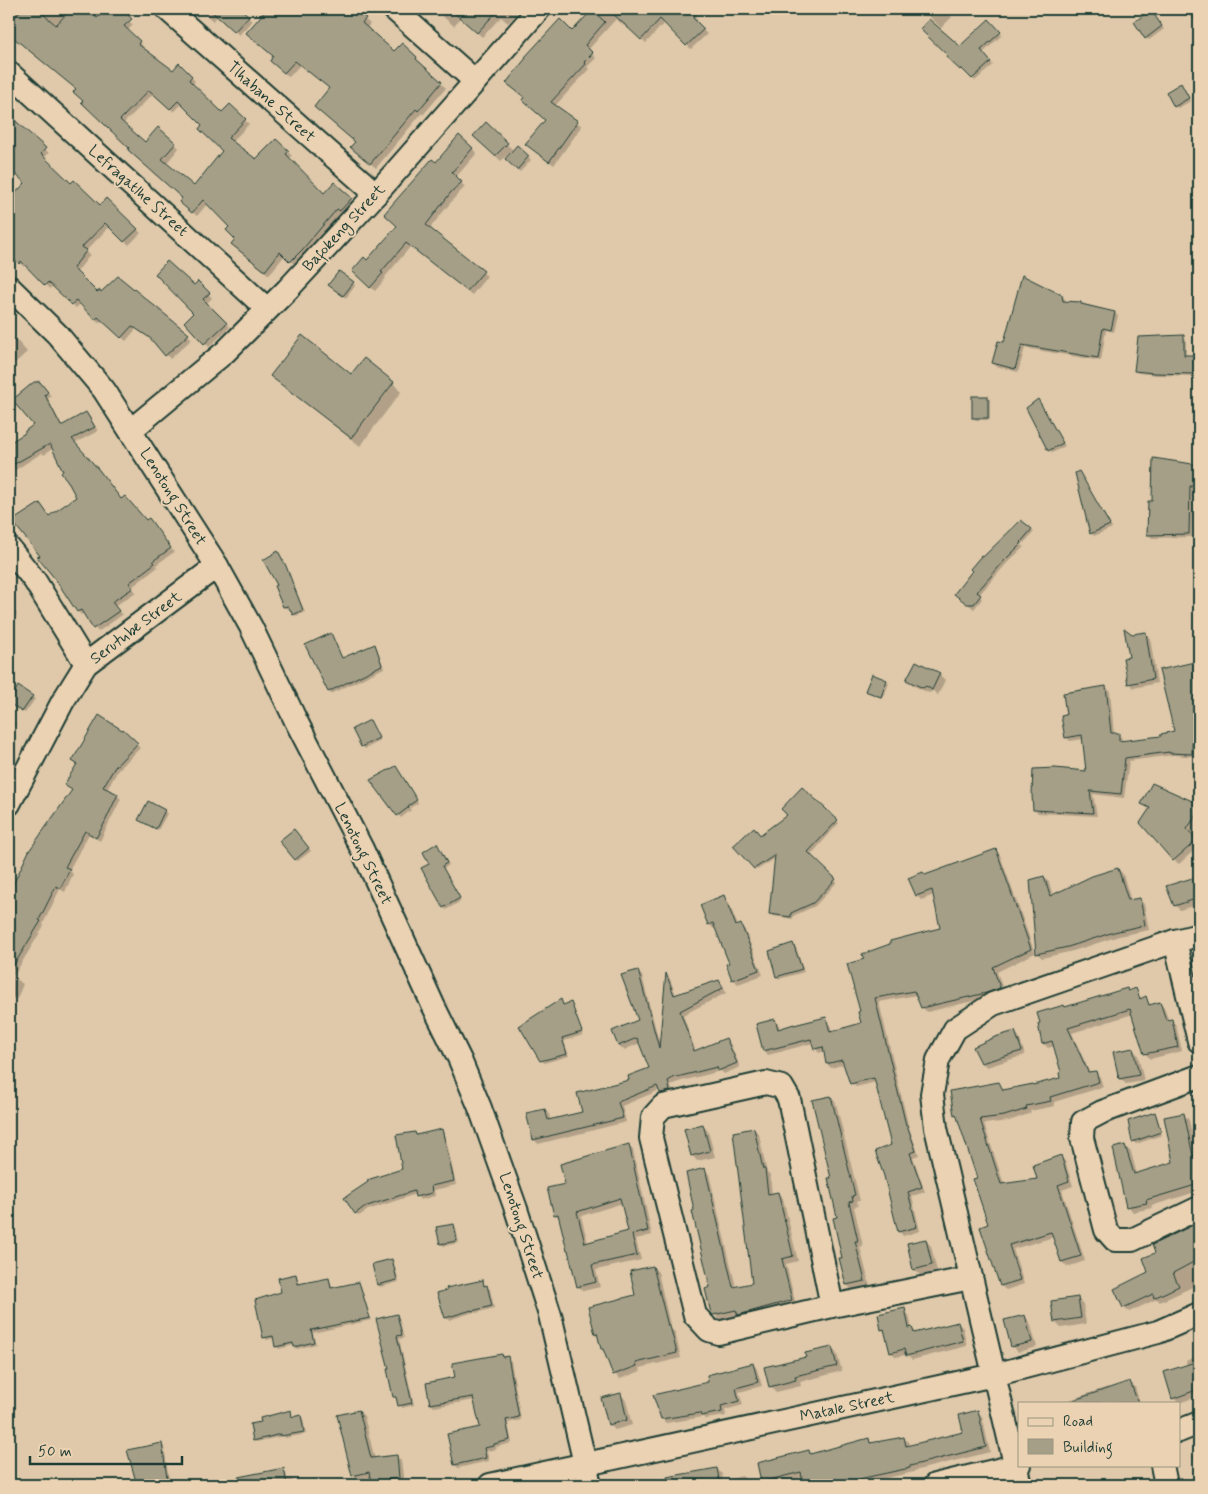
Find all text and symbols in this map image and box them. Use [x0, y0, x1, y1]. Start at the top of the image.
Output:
street label: Tlhabane Street [222, 57, 320, 147]
street label: Lefragatlhe Street [84, 141, 192, 241]
street label: Bafokeng Street [298, 179, 392, 278]
street label: Lenotong Street [134, 444, 212, 551]
street label: Serutube Street [86, 586, 187, 669]
street label: Lenotong Street [328, 799, 397, 909]
street label: Lenotong Street [493, 1170, 548, 1283]
street label: Matale Street [798, 1387, 897, 1427]
legend [1018, 1402, 1180, 1466]
text: Road [1063, 1412, 1093, 1432]
scale bar [30, 1434, 182, 1466]
text: Building [1063, 1438, 1113, 1459]
text: 50 m [38, 1442, 72, 1462]

